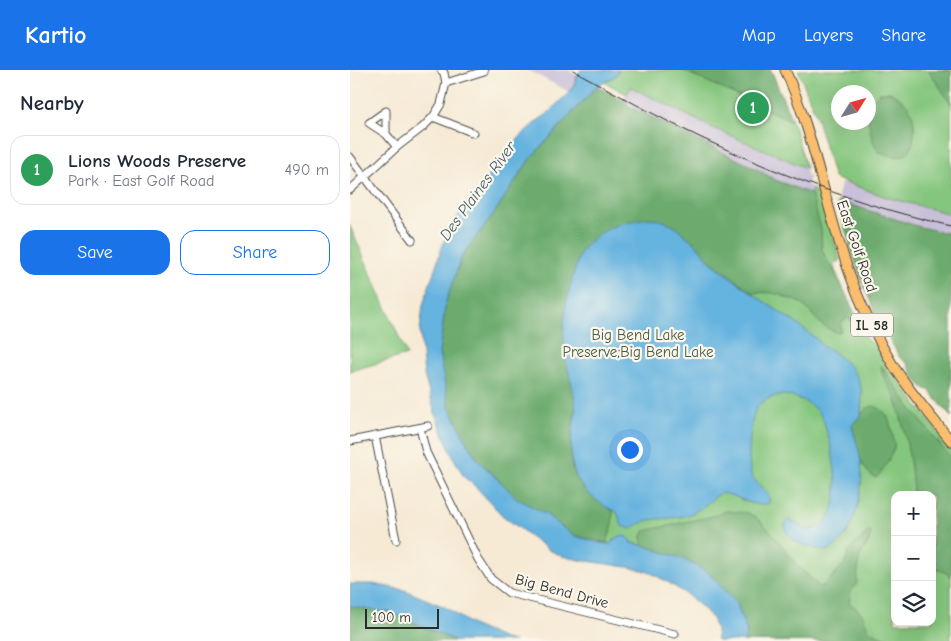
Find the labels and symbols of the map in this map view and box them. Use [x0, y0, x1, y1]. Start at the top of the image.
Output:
north arrow [831, 85, 876, 130]
pin: 1 [737, 89, 769, 127]
water label: Des Plaines River [436, 138, 520, 244]
street label: East Golf Road [833, 198, 881, 294]
road number: IL 58 [851, 314, 893, 336]
park label: Big Bend Lake Preserve;Big Bend Lake [563, 326, 714, 361]
your location [617, 437, 643, 463]
street label: Big Bend Drive [513, 570, 611, 612]
scale bar [365, 606, 439, 629]

